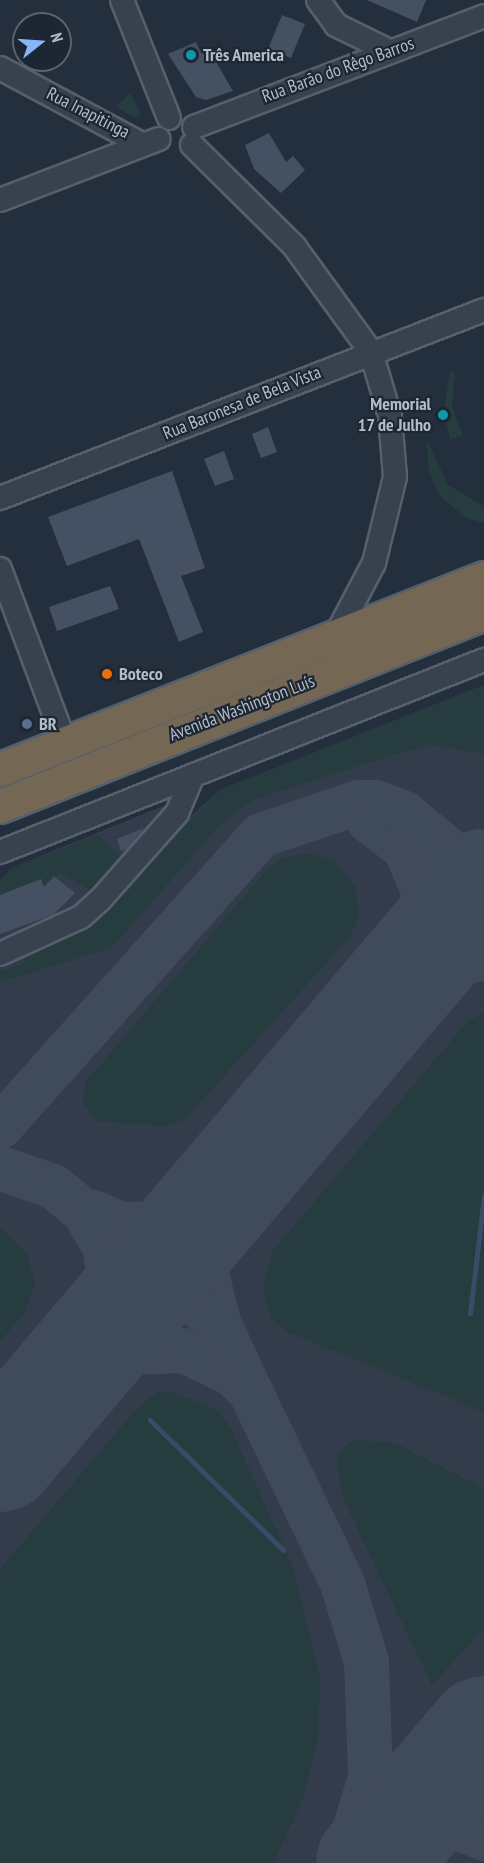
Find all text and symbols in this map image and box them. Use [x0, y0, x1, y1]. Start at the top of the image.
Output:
north arrow [12, 12, 72, 72]
text: N [46, 30, 68, 44]
street label: Rua Barão do Rêgo Barros [259, 32, 417, 108]
place label: Três America [203, 44, 285, 66]
marker: Três America [184, 48, 198, 62]
street label: Rua Inapitinga [43, 83, 133, 143]
street label: Rua Baronesa de Bela Vista [160, 361, 324, 445]
place label: Memorial 17 de Julho [357, 394, 431, 436]
marker: Memorial 17 de Julho [436, 408, 450, 422]
place label: Boteco [119, 663, 163, 685]
marker: Boteco [100, 667, 114, 681]
street label: Avenida Washington Luís [166, 670, 318, 746]
place label: BR [39, 713, 57, 735]
marker: BR [20, 717, 34, 731]

